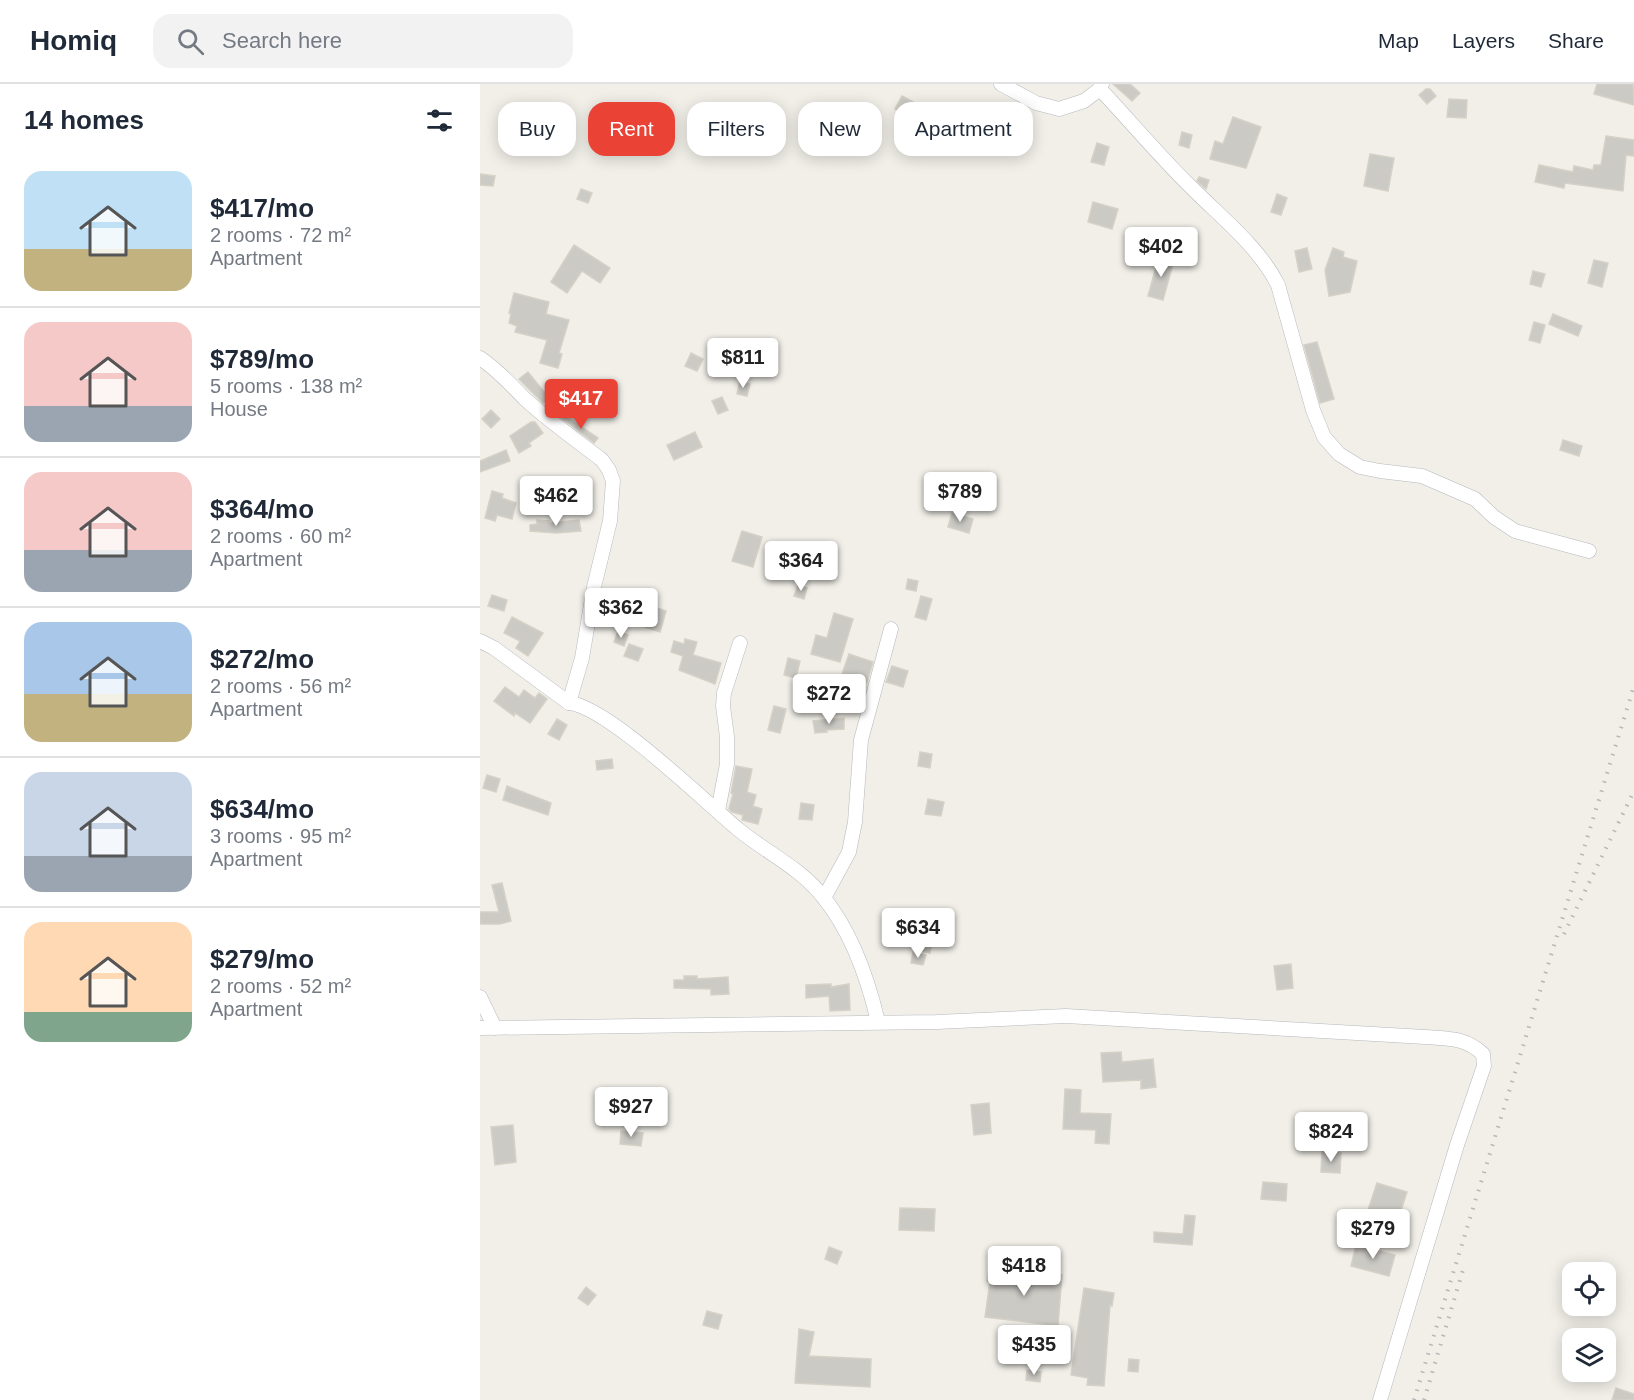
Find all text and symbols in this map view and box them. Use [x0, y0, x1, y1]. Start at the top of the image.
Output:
search box [153, 14, 573, 68]
text: Homiq [30, 25, 117, 56]
icon: search [174, 25, 207, 58]
text: Search here [222, 28, 342, 53]
text: Map [1378, 29, 1419, 52]
text: Layers [1452, 29, 1515, 52]
text: Share [1548, 29, 1604, 52]
chip: Buy [498, 102, 576, 156]
chip: Rent [588, 102, 675, 156]
chip: Filters [687, 102, 786, 156]
chip: New [798, 102, 882, 156]
chip: Apartment [894, 102, 1033, 156]
icon: filters [423, 104, 456, 137]
text: 14 homes [24, 105, 144, 135]
text: $417/mo [210, 193, 314, 223]
icon: home [72, 195, 144, 267]
text: 2 rooms · 72 m² [210, 224, 351, 246]
pin: $402 [1125, 227, 1197, 278]
text: $402 [1139, 235, 1183, 257]
text: Apartment [210, 247, 302, 269]
pin: $811 [707, 338, 779, 389]
text: $789/mo [210, 344, 314, 374]
icon: home [72, 346, 144, 418]
text: $811 [721, 346, 765, 368]
text: 5 rooms · 138 m² [210, 375, 362, 397]
pin: $417 [545, 379, 617, 430]
text: $417 [559, 387, 603, 409]
text: House [210, 398, 268, 420]
pin: $789 [924, 472, 996, 523]
pin: $462 [520, 476, 592, 527]
text: $789 [938, 480, 982, 502]
text: $462 [534, 484, 578, 506]
text: $364/mo [210, 494, 314, 524]
icon: home [72, 496, 144, 568]
text: 2 rooms · 60 m² [210, 525, 351, 547]
pin: $364 [765, 541, 837, 592]
text: Apartment [210, 548, 302, 570]
text: $364 [779, 549, 823, 571]
pin: $362 [585, 588, 657, 639]
text: $362 [599, 596, 643, 618]
text: $272/mo [210, 644, 314, 674]
icon: home [72, 646, 144, 718]
pin: $272 [793, 674, 865, 725]
text: 2 rooms · 56 m² [210, 675, 351, 697]
text: $272 [807, 682, 851, 704]
text: Apartment [210, 698, 302, 720]
text: $634/mo [210, 794, 314, 824]
icon: home [72, 796, 144, 868]
text: 3 rooms · 95 m² [210, 825, 351, 847]
text: Apartment [210, 848, 302, 870]
pin: $634 [882, 908, 954, 959]
text: $634 [896, 916, 940, 938]
text: $279/mo [210, 944, 314, 974]
icon: home [72, 946, 144, 1018]
text: 2 rooms · 52 m² [210, 975, 351, 997]
text: Apartment [210, 998, 302, 1020]
pin: $927 [595, 1087, 667, 1138]
text: $927 [609, 1095, 653, 1117]
pin: $824 [1295, 1112, 1367, 1163]
text: $824 [1309, 1120, 1353, 1142]
pin: $279 [1337, 1209, 1409, 1260]
text: $279 [1351, 1217, 1395, 1239]
pin: $418 [988, 1246, 1060, 1297]
text: $418 [1002, 1254, 1046, 1276]
map controls [1562, 1262, 1616, 1382]
button: locate [1562, 1262, 1616, 1316]
pin: $435 [998, 1325, 1070, 1376]
button: layers [1562, 1328, 1616, 1382]
text: $435 [1012, 1333, 1056, 1355]

